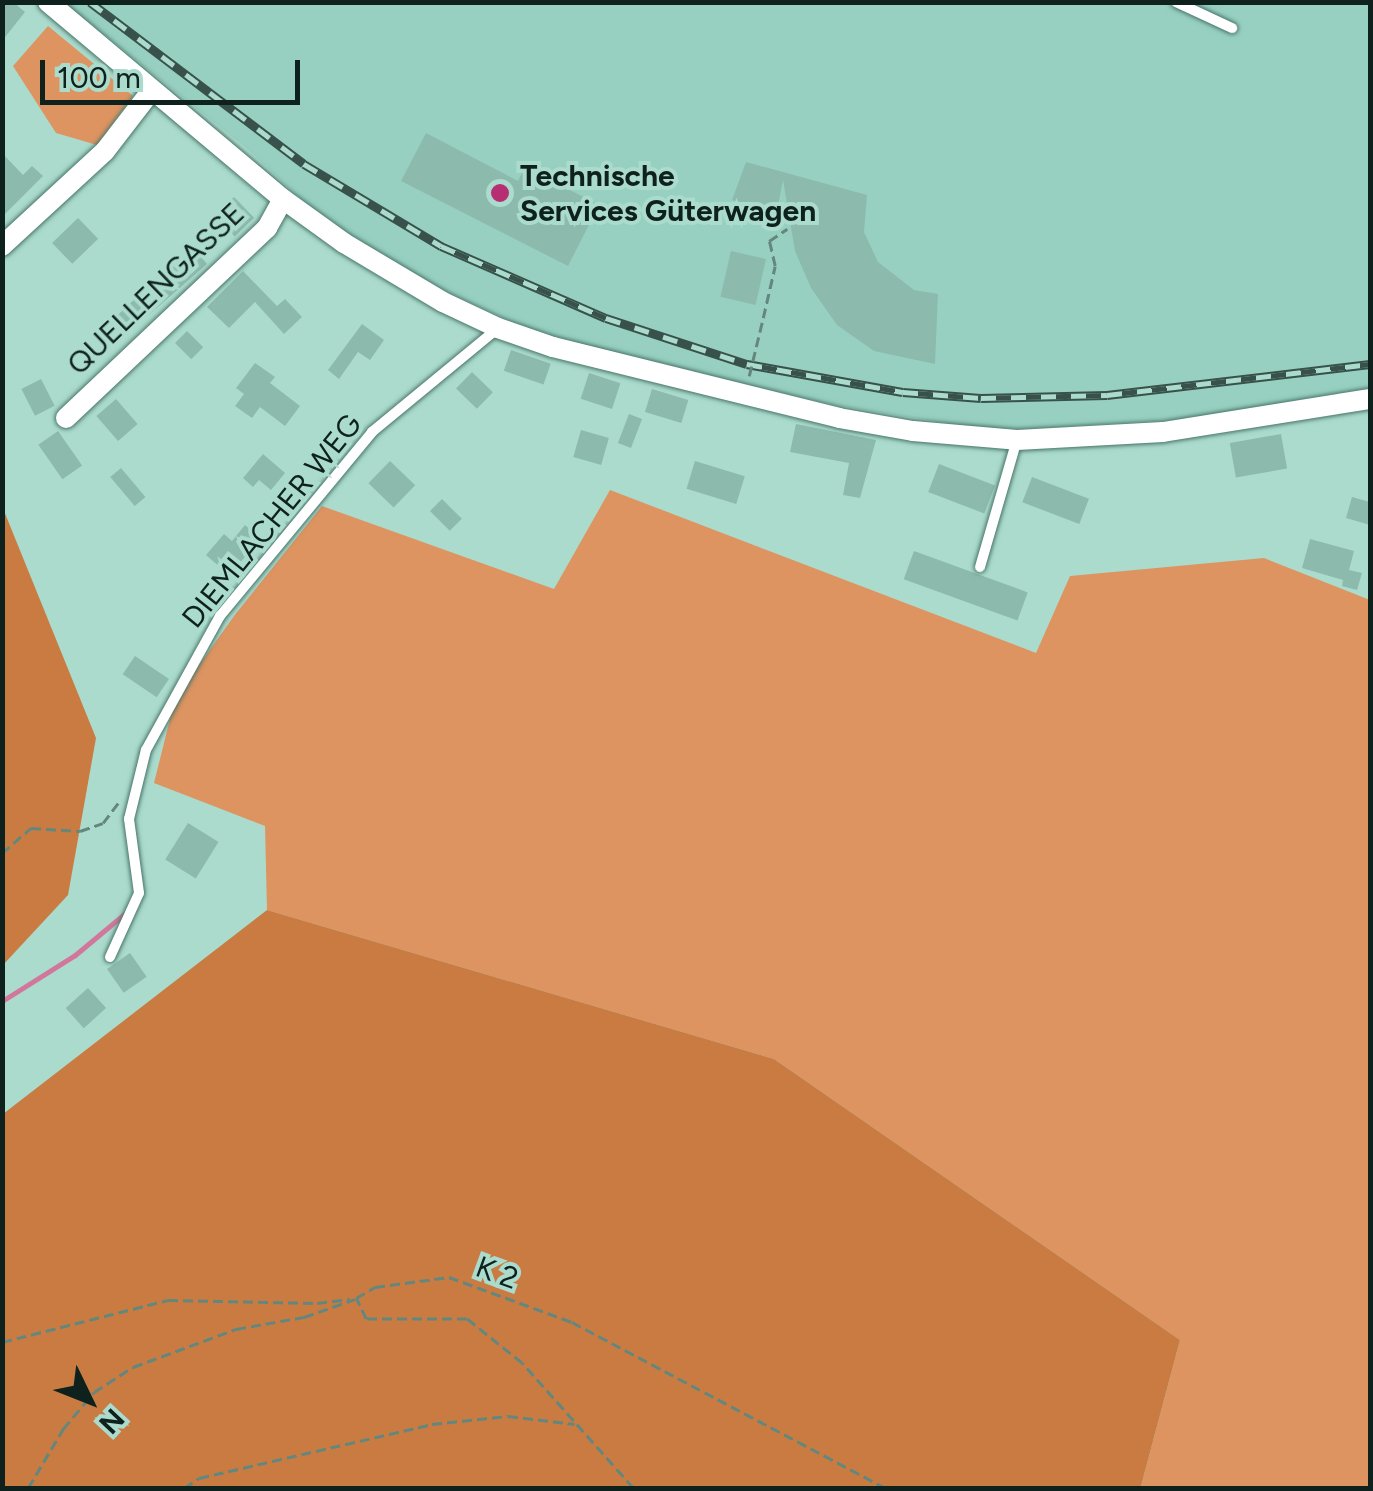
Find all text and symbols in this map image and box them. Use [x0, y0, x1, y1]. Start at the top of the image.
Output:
scale bar [45, 40, 305, 102]
text: 100 m [57, 59, 141, 96]
place label: Technische Services Güterwagen [520, 158, 816, 228]
marker: Technische Services Güterwagen [489, 182, 511, 204]
street label: QUELLENGASSE [60, 195, 252, 383]
street label: DIEMLACHER WEG [175, 407, 369, 635]
street label: K 2 [471, 1249, 523, 1297]
north arrow [40, 1351, 140, 1451]
text: N [92, 1402, 132, 1441]

